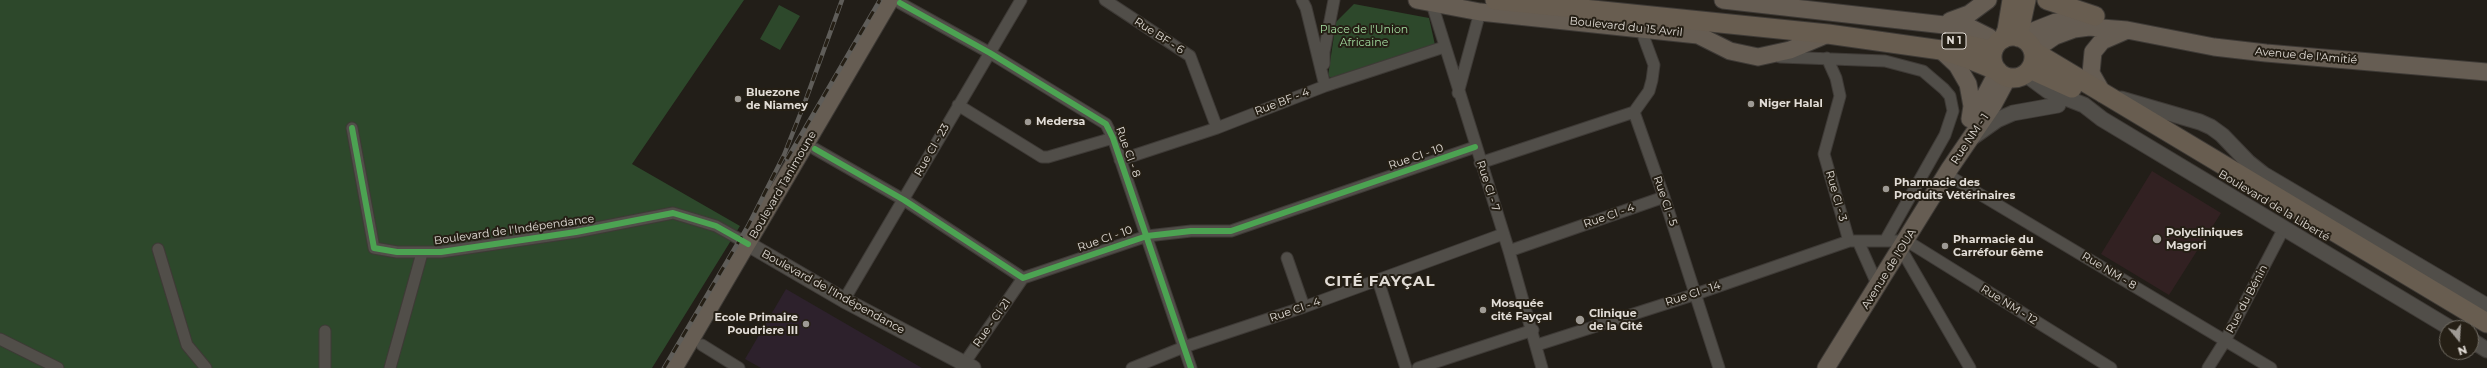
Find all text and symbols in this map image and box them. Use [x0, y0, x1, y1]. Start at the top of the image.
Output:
street label: Rue BF - 6 [1132, 15, 1186, 57]
street label: Boulevard du 15 Avril [1569, 15, 1683, 39]
park label: Place de l'Union Africaine [1320, 23, 1408, 49]
road number: N 1 [1942, 33, 1966, 49]
street label: Avenue de l'Amitié [2254, 45, 2358, 67]
place label: Bluezone de Niamey [746, 86, 808, 112]
street label: Rue BF - 4 [1253, 86, 1311, 118]
marker: Bluezone de Niamey [733, 94, 743, 104]
place label: Niger Halal [1759, 97, 1823, 111]
marker: Niger Halal [1746, 99, 1756, 109]
street label: Rue NM - 1 [1948, 111, 1992, 167]
place label: Medersa [1036, 115, 1085, 129]
marker: Medersa [1023, 117, 1033, 127]
street label: Rue CI - 23 [912, 121, 952, 179]
street label: Rue CI - 8 [1113, 125, 1143, 179]
street label: Boulevard Tanimoune [747, 129, 819, 241]
street label: Rue CI - 10 [1387, 141, 1445, 173]
street label: Rue CI - 7 [1474, 159, 1502, 213]
street label: Boulevard de la Liberté [2216, 168, 2332, 244]
street label: Rue CI - 3 [1822, 169, 1850, 223]
street label: Rue CI - 5 [1650, 174, 1680, 228]
place label: Pharmacie des Produits Vétérinaires [1894, 176, 2015, 202]
marker: Pharmacie des Produits Vétérinaires [1881, 184, 1891, 194]
street label: Rue CI - 4 [1582, 201, 1636, 231]
street label: Boulevard de l'Indépendance [433, 212, 595, 248]
street label: Rue CI - 10 [1076, 223, 1134, 255]
street label: Avenue de l'OUA [1859, 226, 1919, 312]
place label: Polycliniques Magori [2166, 226, 2243, 252]
place label: Pharmacie du Carréfour 6ème [1953, 233, 2043, 259]
marker: Polycliniques Magori [2151, 233, 2163, 245]
marker: Pharmacie du Carréfour 6ème [1940, 241, 1950, 251]
street label: Boulevard de l'Indépendance [759, 247, 907, 337]
street label: Rue NM - 8 [2079, 250, 2139, 292]
street label: Rue du Bénin [2223, 263, 2271, 335]
district label: CITÉ FAYÇAL [1324, 273, 1436, 291]
street label: Rue CI - 14 [1664, 279, 1722, 309]
street label: Rue NM - 12 [1978, 282, 2040, 328]
street label: Rue CI - 4 [1268, 295, 1322, 325]
street label: Rue - CI 21 [970, 296, 1014, 350]
place label: Mosquée cité Fayçal [1491, 297, 1552, 323]
marker: Mosquée cité Fayçal [1478, 305, 1488, 315]
place label: Clinique de la Cité [1589, 307, 1643, 333]
place label: Ecole Primaire Poudriere III [714, 311, 798, 337]
marker: Clinique de la Cité [1574, 314, 1586, 326]
marker: Ecole Primaire Poudriere III [801, 319, 811, 329]
north arrow [2439, 320, 2479, 360]
text: N [2456, 342, 2469, 358]

